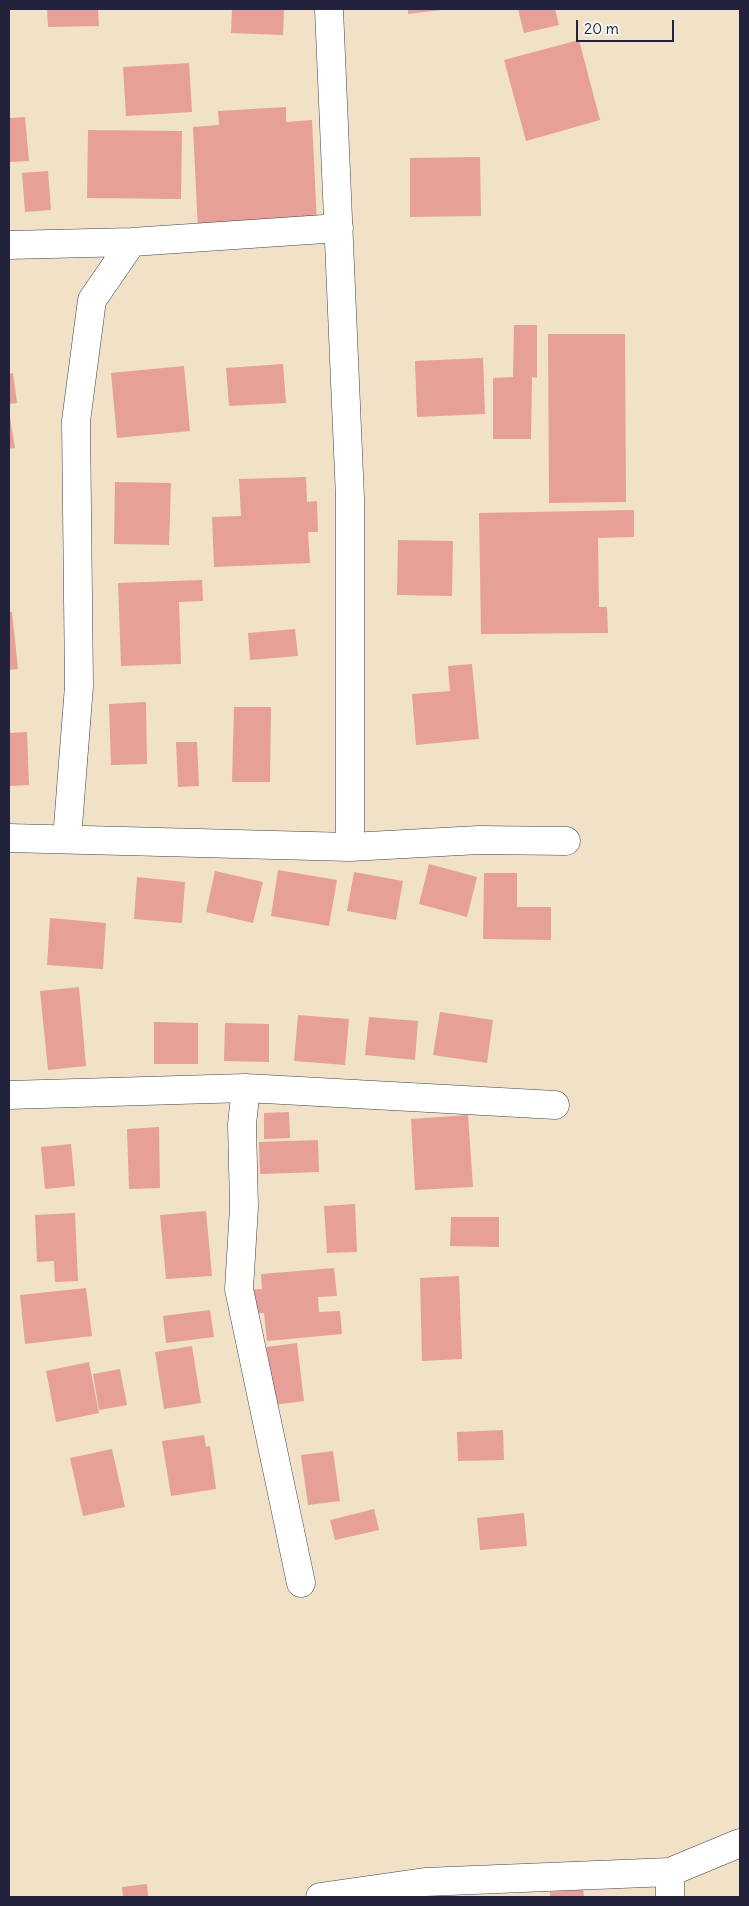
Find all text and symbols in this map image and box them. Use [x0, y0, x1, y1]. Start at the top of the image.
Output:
scale bar [579, 10, 676, 42]
text: 20 m [584, 19, 619, 38]

